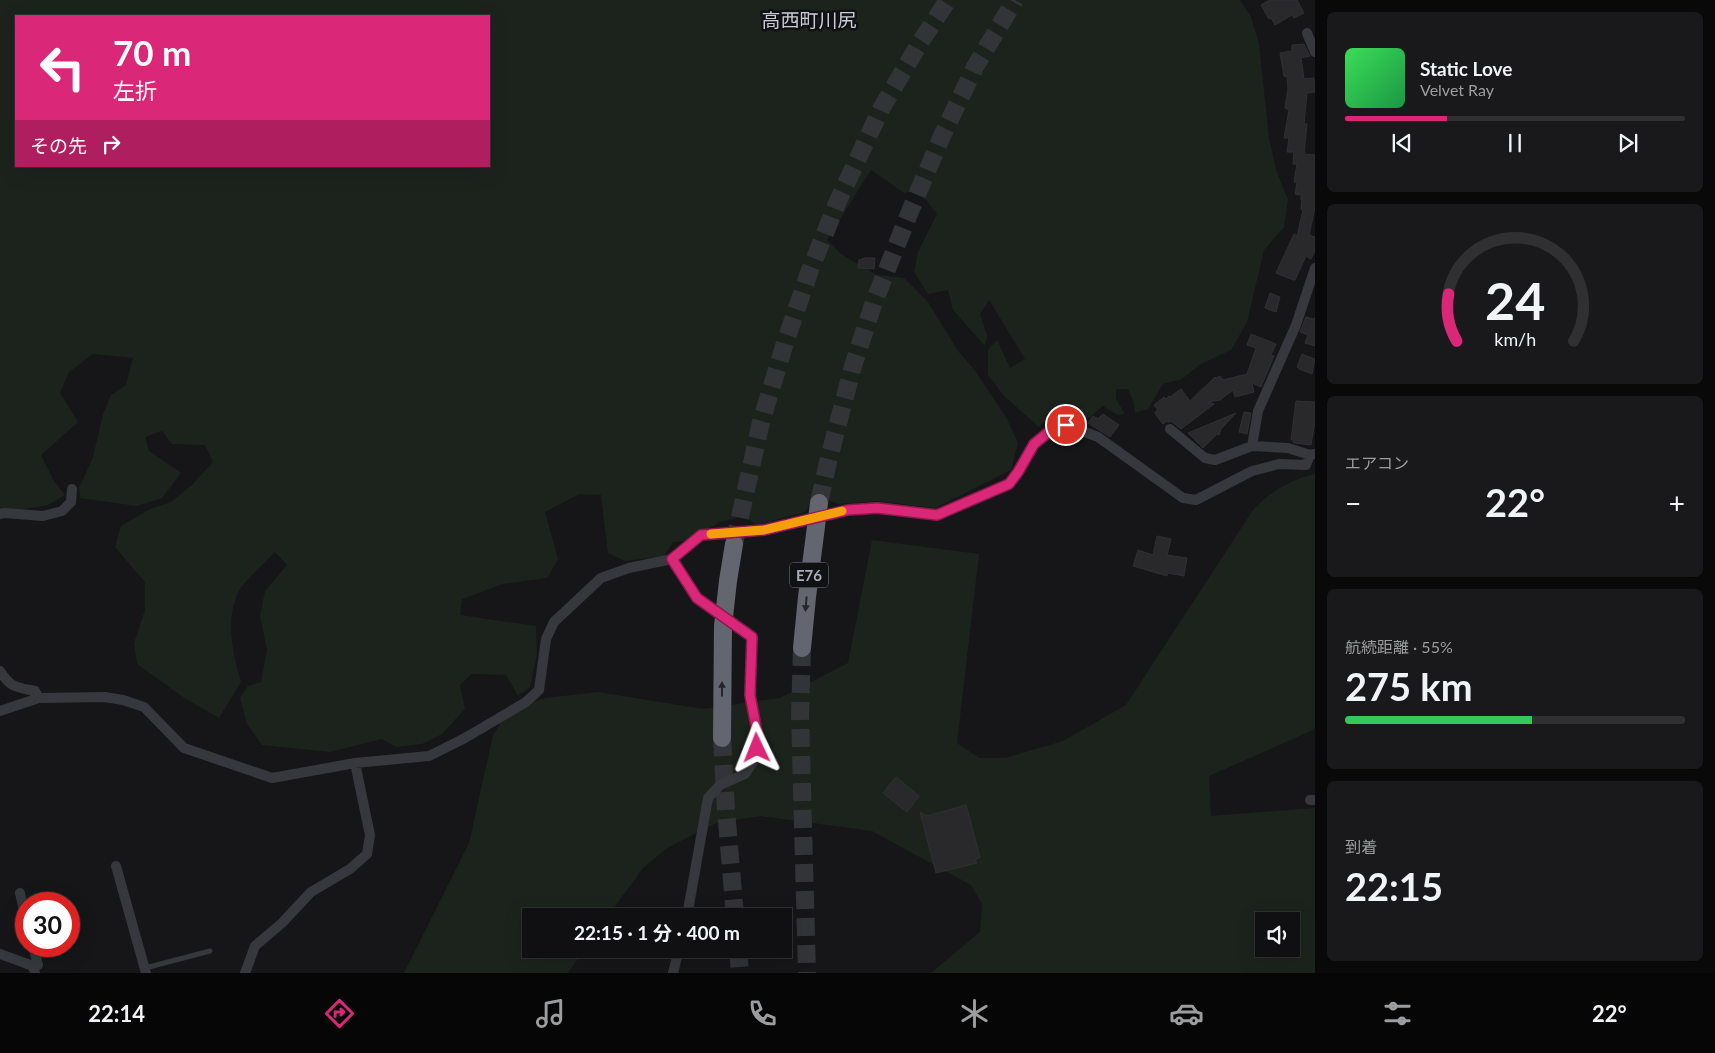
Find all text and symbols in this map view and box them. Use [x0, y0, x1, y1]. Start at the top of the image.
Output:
district label: 高西町川尻 [761, 8, 857, 31]
text: 70 m [113, 31, 191, 73]
icon: left [30, 35, 95, 100]
text: Static Love [1420, 57, 1512, 80]
text: 左折 [113, 77, 157, 104]
text: Velvet Ray [1420, 80, 1494, 99]
icon: previous [1388, 129, 1416, 157]
icon: pause [1501, 129, 1529, 157]
icon: next [1614, 129, 1642, 157]
icon: right [97, 130, 125, 158]
text: その先 [30, 134, 87, 157]
text: 24 [1485, 269, 1545, 331]
text: km/h [1494, 328, 1536, 350]
pin [1045, 404, 1087, 446]
icon: arrive [1052, 411, 1080, 439]
text: エアコン [1345, 453, 1409, 472]
text: 22° [1485, 479, 1545, 525]
text: − [1345, 486, 1361, 520]
text: + [1669, 486, 1685, 520]
road number: E76 [790, 562, 828, 588]
one-way arrow [802, 596, 810, 612]
text: 航続距離 · 55% [1345, 637, 1453, 656]
text: 275 km [1345, 663, 1473, 709]
one-way arrow [718, 681, 726, 697]
position arrow [730, 721, 782, 773]
text: 到着 [1345, 837, 1377, 856]
text: 22:15 [1345, 863, 1443, 909]
speed limit sign: 30 [15, 892, 80, 957]
map controls [1255, 912, 1300, 957]
button: sound [1255, 912, 1300, 957]
text: 22:15 · 1 分 · 400 m [574, 921, 740, 944]
icon: directions [322, 996, 357, 1031]
icon: music [533, 996, 568, 1031]
icon: phone [745, 996, 780, 1031]
icon: climate [957, 996, 992, 1031]
icon: car [1169, 996, 1204, 1031]
icon: filters [1380, 996, 1415, 1031]
text: 22:14 [88, 1000, 145, 1027]
text: 22° [1592, 1000, 1627, 1027]

